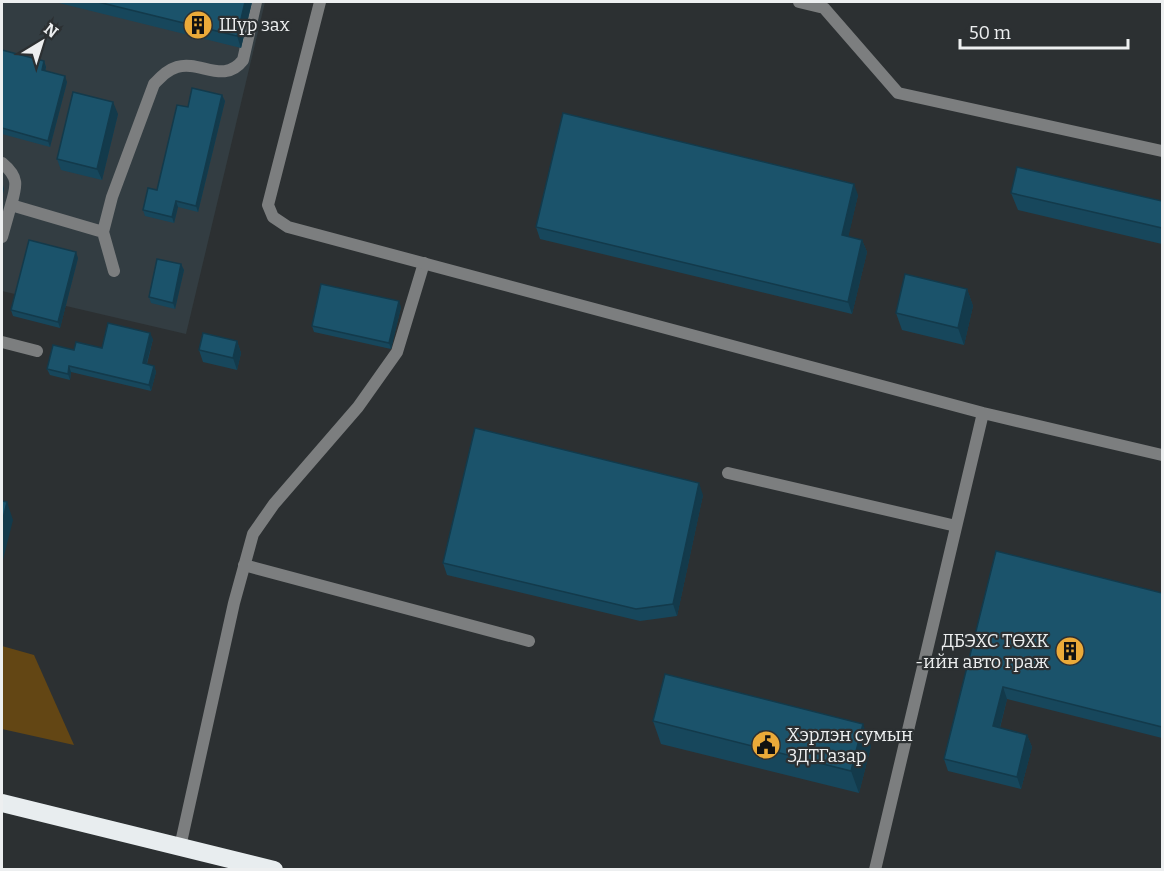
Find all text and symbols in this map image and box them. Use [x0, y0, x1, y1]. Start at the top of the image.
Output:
building icon: Шүр зах [182, 9, 214, 41]
north arrow [12, 12, 72, 72]
scale bar [960, 12, 1128, 50]
place label: Шүр зах [219, 14, 290, 36]
text: N [40, 19, 62, 42]
text: 50 m [969, 22, 1011, 44]
place label: ДБЭХС ТӨХК -ийн авто граж [915, 630, 1049, 673]
building icon: ДБЭХС ТӨХК -ийн авто граж [1054, 635, 1086, 667]
place label: Хэрлэн сумын ЗДТГазар [787, 724, 913, 767]
public building icon: Хэрлэн сумын ЗДТГазар [750, 729, 782, 761]

